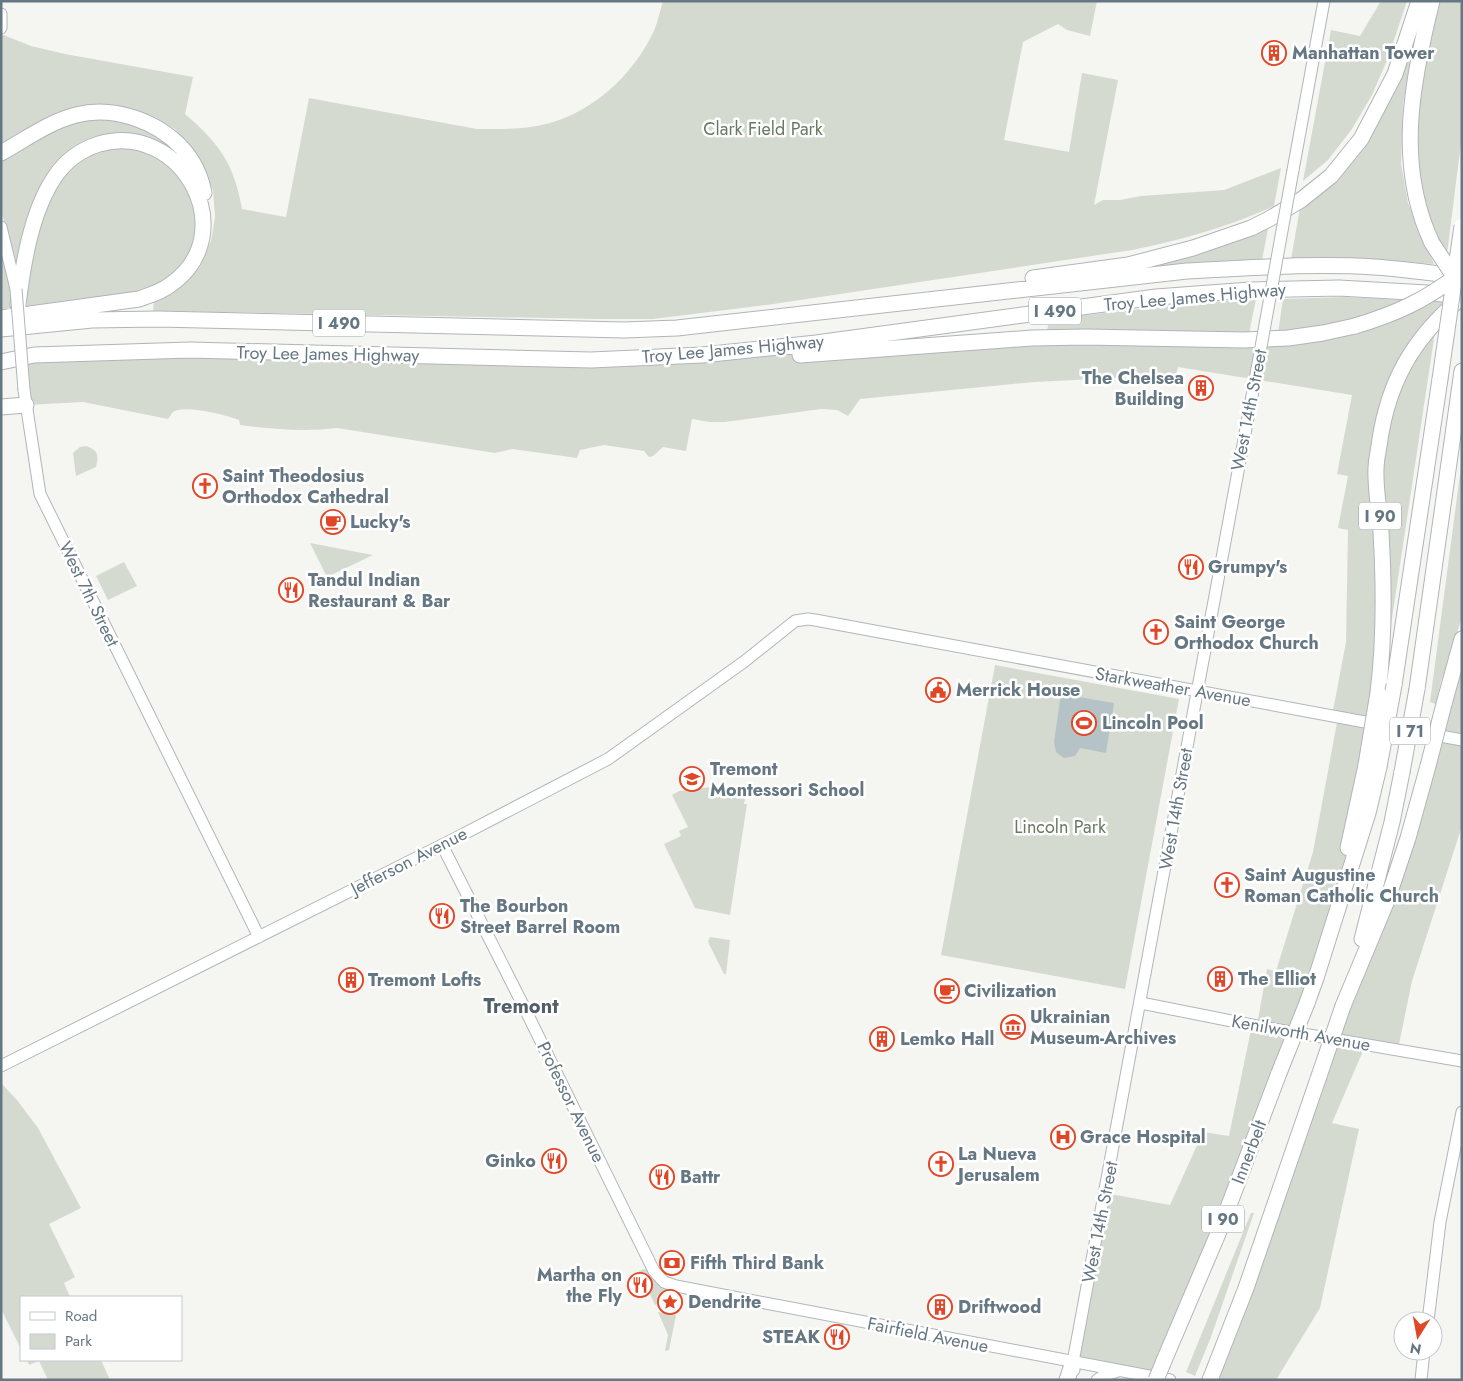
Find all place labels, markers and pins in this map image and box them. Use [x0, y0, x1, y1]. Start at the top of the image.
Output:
building icon: Manhattan Tower [1261, 40, 1287, 66]
place label: Manhattan Tower [1292, 40, 1435, 66]
place label: The Chelsea Building [1082, 365, 1184, 412]
building icon: The Chelsea Building [1188, 375, 1214, 401]
place label: Saint Theodosius Orthodox Cathedral [222, 463, 389, 510]
church icon: Saint Theodosius Orthodox Cathedral [192, 473, 218, 499]
cafe icon: Lucky's [320, 509, 346, 535]
place label: Lucky's [350, 509, 410, 535]
restaurant icon: Grumpy's [1178, 554, 1204, 580]
place label: Grumpy's [1208, 554, 1287, 580]
place label: Tandul Indian Restaurant & Bar [308, 567, 451, 614]
restaurant icon: Tandul Indian Restaurant & Bar [278, 577, 304, 603]
place label: Saint George Orthodox Church [1174, 609, 1319, 656]
church icon: Saint George Orthodox Church [1143, 619, 1169, 645]
public building icon: Merrick House [925, 677, 951, 703]
place label: Merrick House [956, 677, 1080, 703]
sports icon: Lincoln Pool [1071, 710, 1097, 736]
place label: Lincoln Pool [1102, 710, 1204, 736]
place label: Tremont Montessori School [710, 756, 864, 803]
school or university icon: Tremont Montessori School [679, 766, 705, 792]
place label: Saint Augustine Roman Catholic Church [1244, 862, 1439, 909]
church icon: Saint Augustine Roman Catholic Church [1214, 872, 1240, 898]
place label: The Bourbon Street Barrel Room [460, 893, 620, 940]
restaurant icon: The Bourbon Street Barrel Room [429, 903, 455, 929]
building icon: The Elliot [1207, 966, 1233, 992]
place label: The Elliot [1238, 966, 1316, 992]
building icon: Tremont Lofts [338, 967, 364, 993]
place label: Tremont Lofts [368, 967, 481, 993]
cafe icon: Civilization [934, 978, 960, 1004]
place label: Civilization [964, 978, 1057, 1004]
place label: Ukrainian Museum-Archives [1030, 1004, 1176, 1051]
museum icon: Ukrainian Museum-Archives [1000, 1014, 1026, 1040]
building icon: Lemko Hall [869, 1026, 895, 1052]
place label: Lemko Hall [900, 1026, 994, 1052]
hospital icon: Grace Hospital [1050, 1124, 1076, 1150]
place label: Grace Hospital [1080, 1124, 1206, 1150]
place label: La Nueva Jerusalem [955, 1141, 1040, 1188]
place label: Ginko [485, 1148, 536, 1174]
restaurant icon: Ginko [541, 1148, 567, 1174]
church icon: La Nueva Jerusalem [928, 1151, 954, 1177]
restaurant icon: Battr [649, 1164, 675, 1190]
place label: Battr [680, 1164, 721, 1190]
bank icon: Fifth Third Bank [659, 1250, 685, 1276]
place label: Fifth Third Bank [690, 1250, 825, 1276]
place label: Martha on the Fly [537, 1262, 623, 1309]
restaurant icon: Martha on the Fly [627, 1272, 653, 1298]
place icon: Dendrite [657, 1289, 683, 1315]
place label: Dendrite [688, 1289, 761, 1315]
building icon: Driftwood [927, 1294, 953, 1320]
place label: Driftwood [958, 1294, 1041, 1320]
place label: STEAK [762, 1324, 820, 1350]
restaurant icon: STEAK [824, 1324, 850, 1350]

